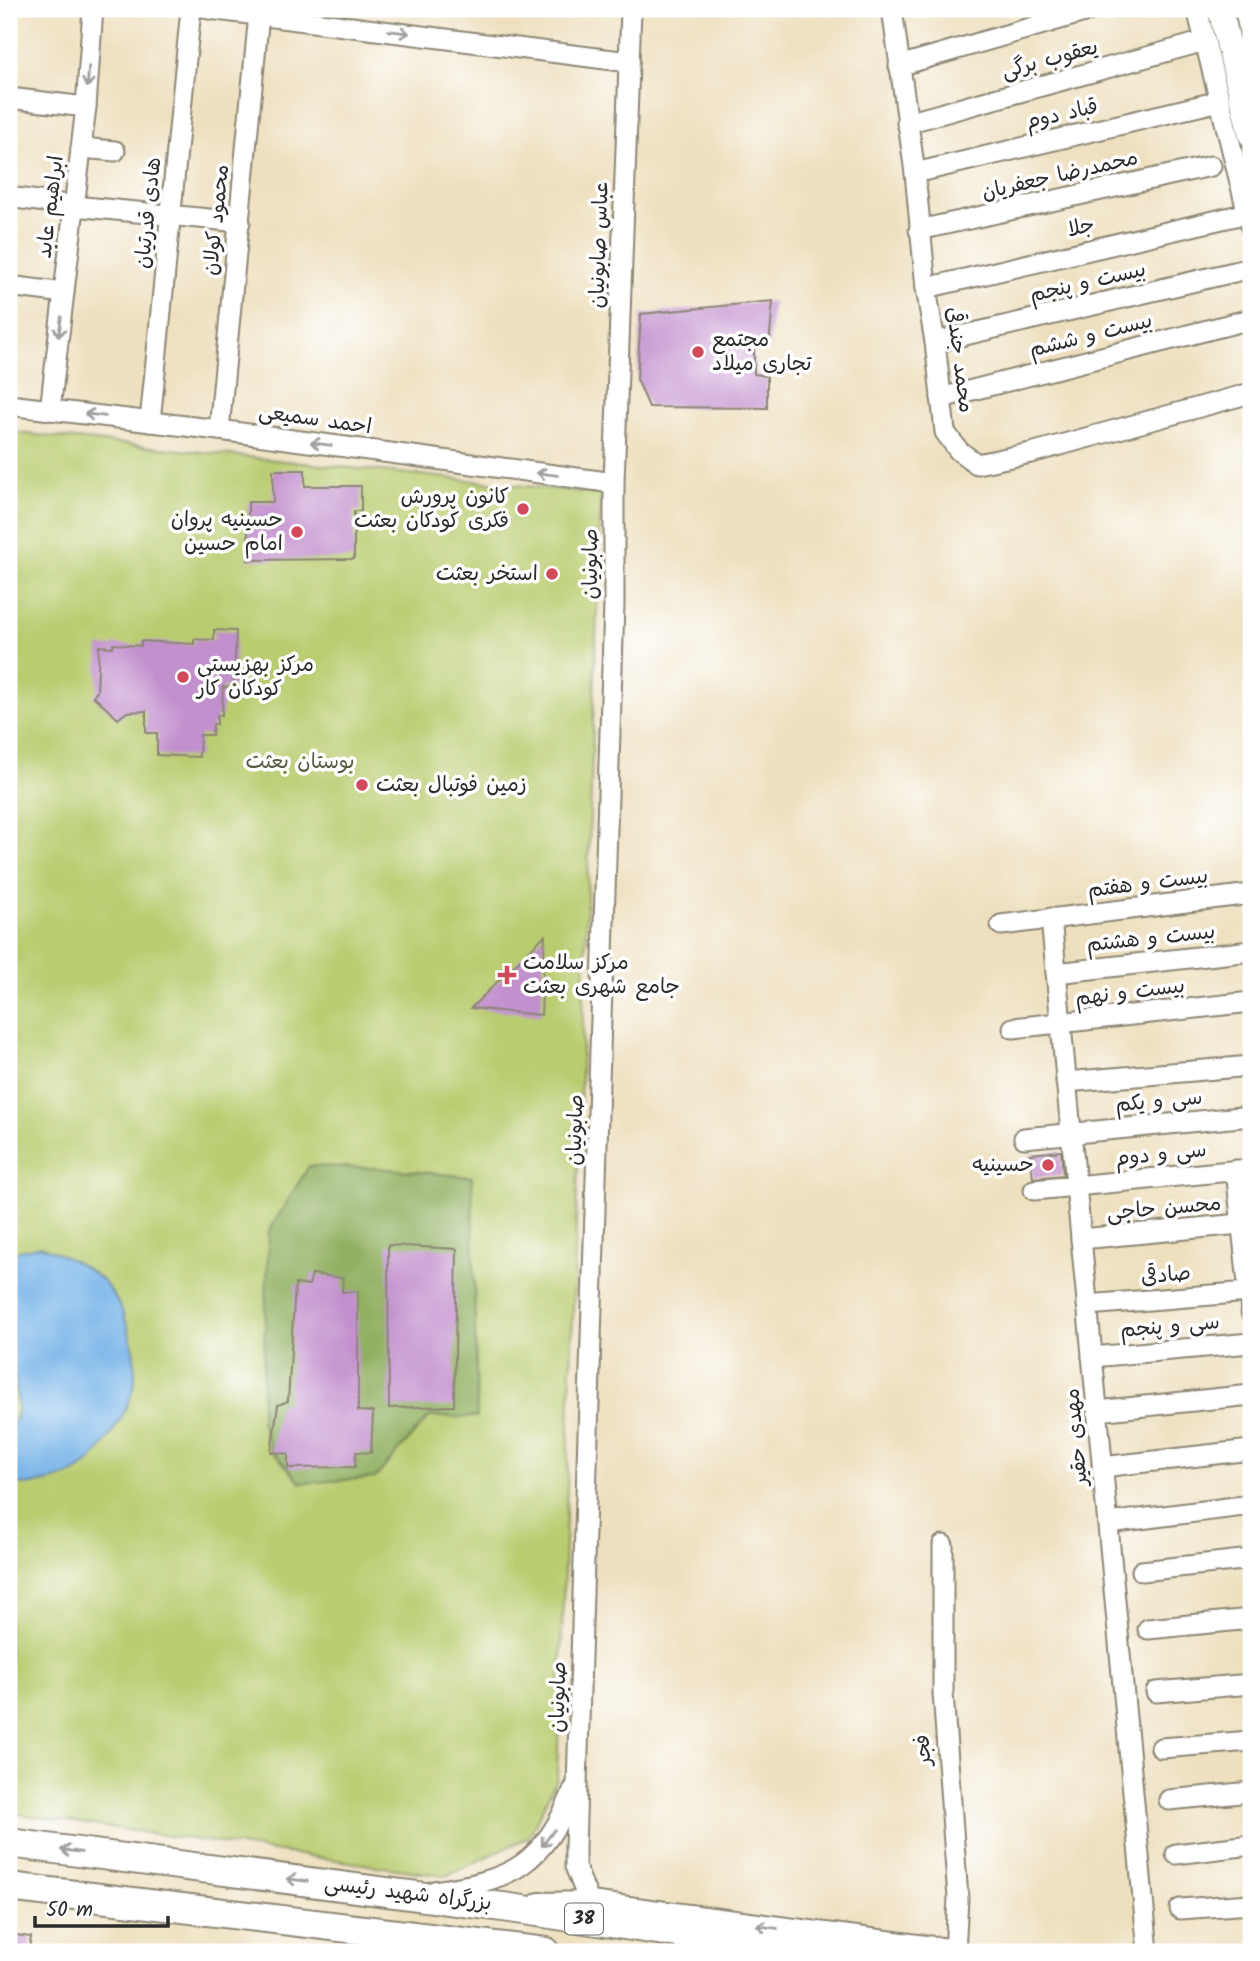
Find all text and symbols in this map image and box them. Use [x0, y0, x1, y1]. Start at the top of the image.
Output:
one-way arrow [387, 26, 410, 39]
street label: یعقوب برگی [998, 31, 1102, 89]
one-way arrow [81, 65, 94, 88]
street label: قباد دوم [1023, 91, 1101, 139]
street label: محمدرضا جعفریان [978, 142, 1142, 210]
street label: ابراهیم عابد [28, 154, 74, 260]
street label: هادی قدرتیان [127, 155, 171, 271]
street label: محمود کولان [195, 163, 239, 277]
street label: عباس صابونیان [581, 181, 619, 309]
street label: جلا [1064, 209, 1098, 247]
street label: بیست و پنجم [1027, 254, 1149, 312]
street label: محمد جندقی [936, 305, 982, 415]
street label: بیست و ششم [1026, 305, 1156, 367]
one-way arrow [53, 315, 66, 338]
place label: مجتمع تجاری میلاد [712, 324, 813, 381]
marker: مجتمع تجاری میلاد [690, 344, 706, 360]
street label: احمد سمیعی [256, 396, 374, 444]
one-way arrow [85, 409, 107, 422]
one-way arrow [310, 437, 333, 450]
one-way arrow [536, 468, 558, 481]
place label: کانون پرورش فکری کودکان بعثت [354, 481, 509, 538]
marker: کانون پرورش فکری کودکان بعثت [515, 501, 531, 517]
place label: حسینیه پروان امام حسین [171, 504, 283, 561]
marker: حسینیه پروان امام حسین [289, 524, 305, 540]
street label: صابونیان [575, 528, 608, 600]
place label: استخر بعثت [436, 558, 538, 591]
marker: استخر بعثت [544, 566, 560, 582]
place label: مرکز بهزیستی کودکان کار [195, 649, 314, 706]
marker: مرکز بهزیستی کودکان کار [175, 669, 191, 685]
park label: بوستان بعثت [245, 746, 355, 779]
place label: زمین فوتبال بعثت [376, 769, 527, 802]
marker: زمین فوتبال بعثت [354, 777, 370, 793]
street label: بیست و هفتم [1086, 860, 1210, 908]
street label: بیست و هشتم [1085, 916, 1217, 962]
place label: مرکز سلامت جامع شهری بعثت [523, 947, 680, 1004]
marker: مرکز سلامت جامع شهری بعثت [497, 965, 517, 985]
street label: بیست و نهم [1073, 970, 1187, 1016]
street label: سی و یکم [1114, 1082, 1204, 1122]
street label: صابونیان [558, 1094, 594, 1166]
street label: سی و دوم [1114, 1134, 1208, 1176]
place label: حسینیه [972, 1149, 1034, 1182]
marker: حسینیه [1040, 1157, 1056, 1173]
street label: محسن حاجی [1105, 1188, 1223, 1230]
street label: صادقی [1140, 1257, 1192, 1295]
street label: سی و پنجم [1119, 1306, 1221, 1348]
street label: مهدی حقیر [1056, 1387, 1098, 1489]
street label: صابونیان [541, 1661, 577, 1733]
street label: فجر [906, 1733, 942, 1769]
one-way arrow [540, 1829, 555, 1847]
one-way arrow [60, 1844, 83, 1857]
street label: بزرگراه شهید رئیسی [322, 1867, 494, 1921]
one-way arrow [286, 1873, 308, 1886]
scale bar [35, 1884, 168, 1928]
text: 50 m [46, 1894, 93, 1927]
road number: 38 [565, 1904, 603, 1935]
one-way arrow [756, 1921, 779, 1934]

